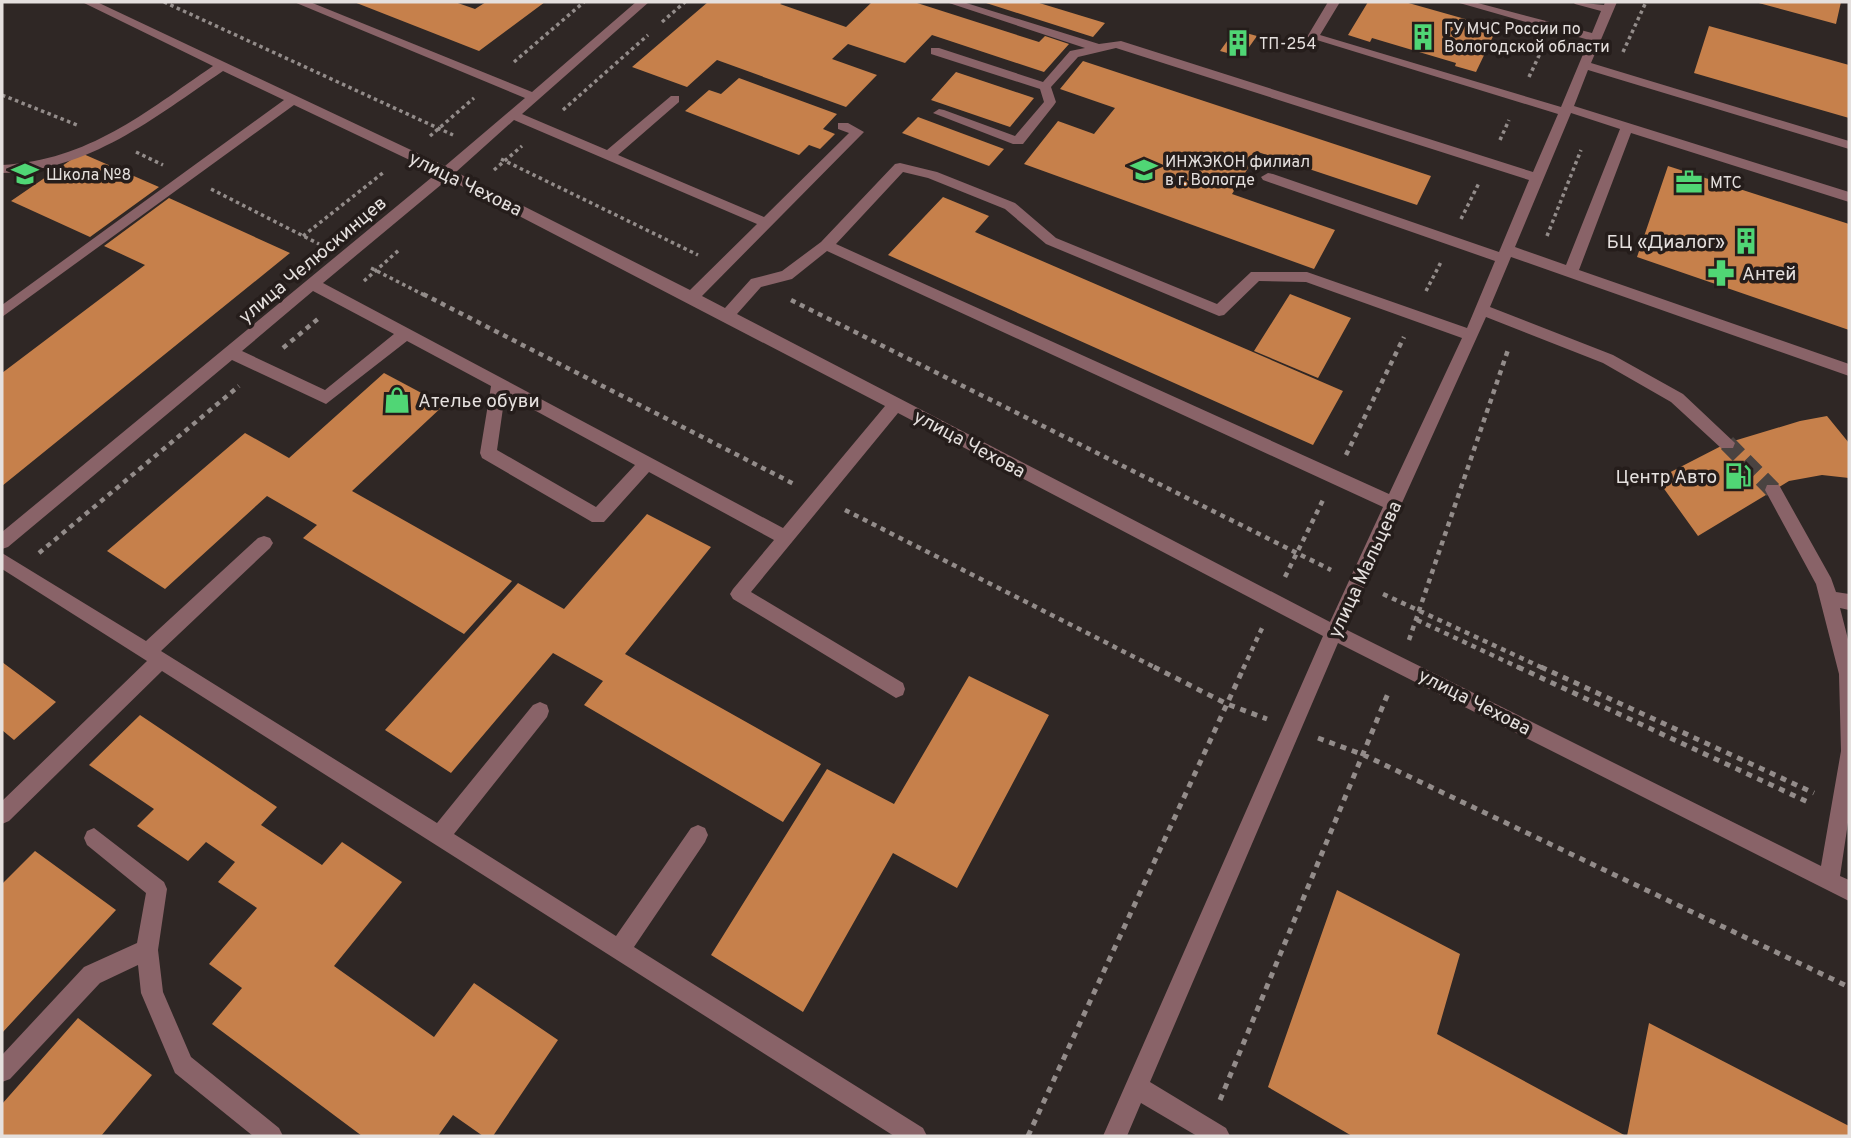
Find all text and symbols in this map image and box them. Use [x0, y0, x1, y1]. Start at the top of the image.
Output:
place label: ГУ МЧС России по Вологодской области [1444, 20, 1610, 58]
building icon: ГУ МЧС России по Вологодской области [1408, 22, 1438, 52]
building icon: ТП-254 [1223, 28, 1253, 58]
place label: ТП-254 [1259, 35, 1316, 55]
street label: улица Чехова [404, 147, 526, 223]
place label: ИНЖЭКОН филиал в г. Вологде [1165, 153, 1310, 191]
school or university icon: ИНЖЭКОН филиал в г. Вологде [1129, 155, 1159, 185]
school or university icon: Школа №8 [10, 159, 40, 189]
place label: Школа №8 [46, 166, 131, 186]
office icon: МТС [1674, 167, 1704, 197]
place label: МТС [1710, 174, 1742, 194]
street label: улица Челюскинцев [234, 192, 392, 329]
building icon: БЦ «Диалог» [1731, 226, 1761, 256]
place label: БЦ «Диалог» [1606, 231, 1725, 255]
pharmacy icon: Антей [1706, 258, 1736, 288]
place label: Антей [1742, 263, 1796, 287]
shop icon: Ателье обуви [382, 385, 412, 415]
place label: Ателье обуви [418, 390, 540, 414]
street label: улица Чехова [909, 405, 1029, 484]
fuel station icon: Центр Авто [1723, 461, 1753, 491]
place label: Центр Авто [1615, 466, 1717, 490]
street label: улица Мальцева [1324, 497, 1408, 642]
street label: улица Чехова [1414, 664, 1534, 741]

